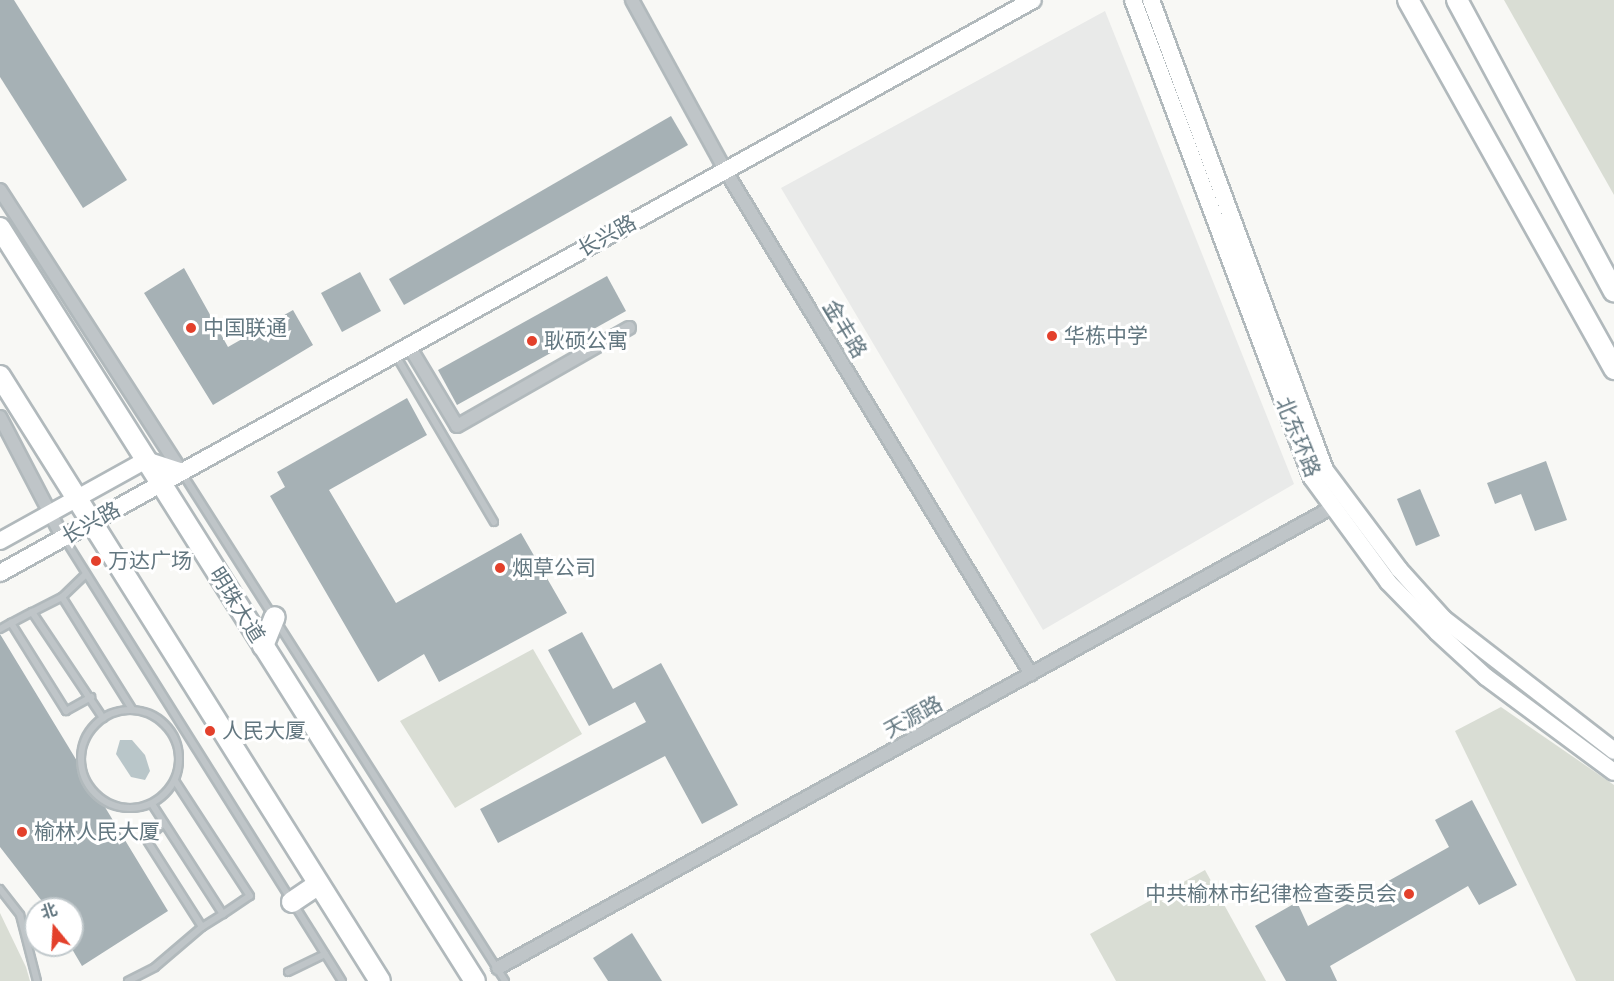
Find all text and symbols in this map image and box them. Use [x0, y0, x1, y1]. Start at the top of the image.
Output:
street label: 长兴路 [573, 210, 641, 262]
street label: 金丰路 [818, 296, 872, 362]
place label: 中国联通 [203, 315, 287, 341]
marker: 中国联通 [184, 321, 198, 335]
place label: 华栋中学 [1064, 323, 1148, 349]
place label: 耿硕公寓 [544, 328, 628, 354]
marker: 华栋中学 [1045, 329, 1059, 343]
marker: 耿硕公寓 [525, 334, 539, 348]
street label: 北东环路 [1271, 393, 1325, 481]
street label: 长兴路 [57, 497, 125, 549]
place label: 万达广场 [108, 548, 192, 574]
marker: 万达广场 [89, 554, 103, 568]
place label: 烟草公司 [512, 555, 596, 581]
marker: 烟草公司 [493, 561, 507, 575]
street label: 明珠大道 [204, 563, 270, 647]
street label: 天源路 [879, 691, 947, 743]
place label: 人民大厦 [222, 718, 306, 744]
marker: 人民大厦 [203, 724, 217, 738]
place label: 榆林人民大厦 [34, 819, 160, 845]
marker: 榆林人民大厦 [15, 825, 29, 839]
place label: 中共榆林市纪律检查委员会 [1145, 881, 1397, 907]
marker: 中共榆林市纪律检查委员会 [1402, 887, 1416, 901]
north arrow [24, 897, 84, 957]
text: 北 [38, 900, 59, 923]

